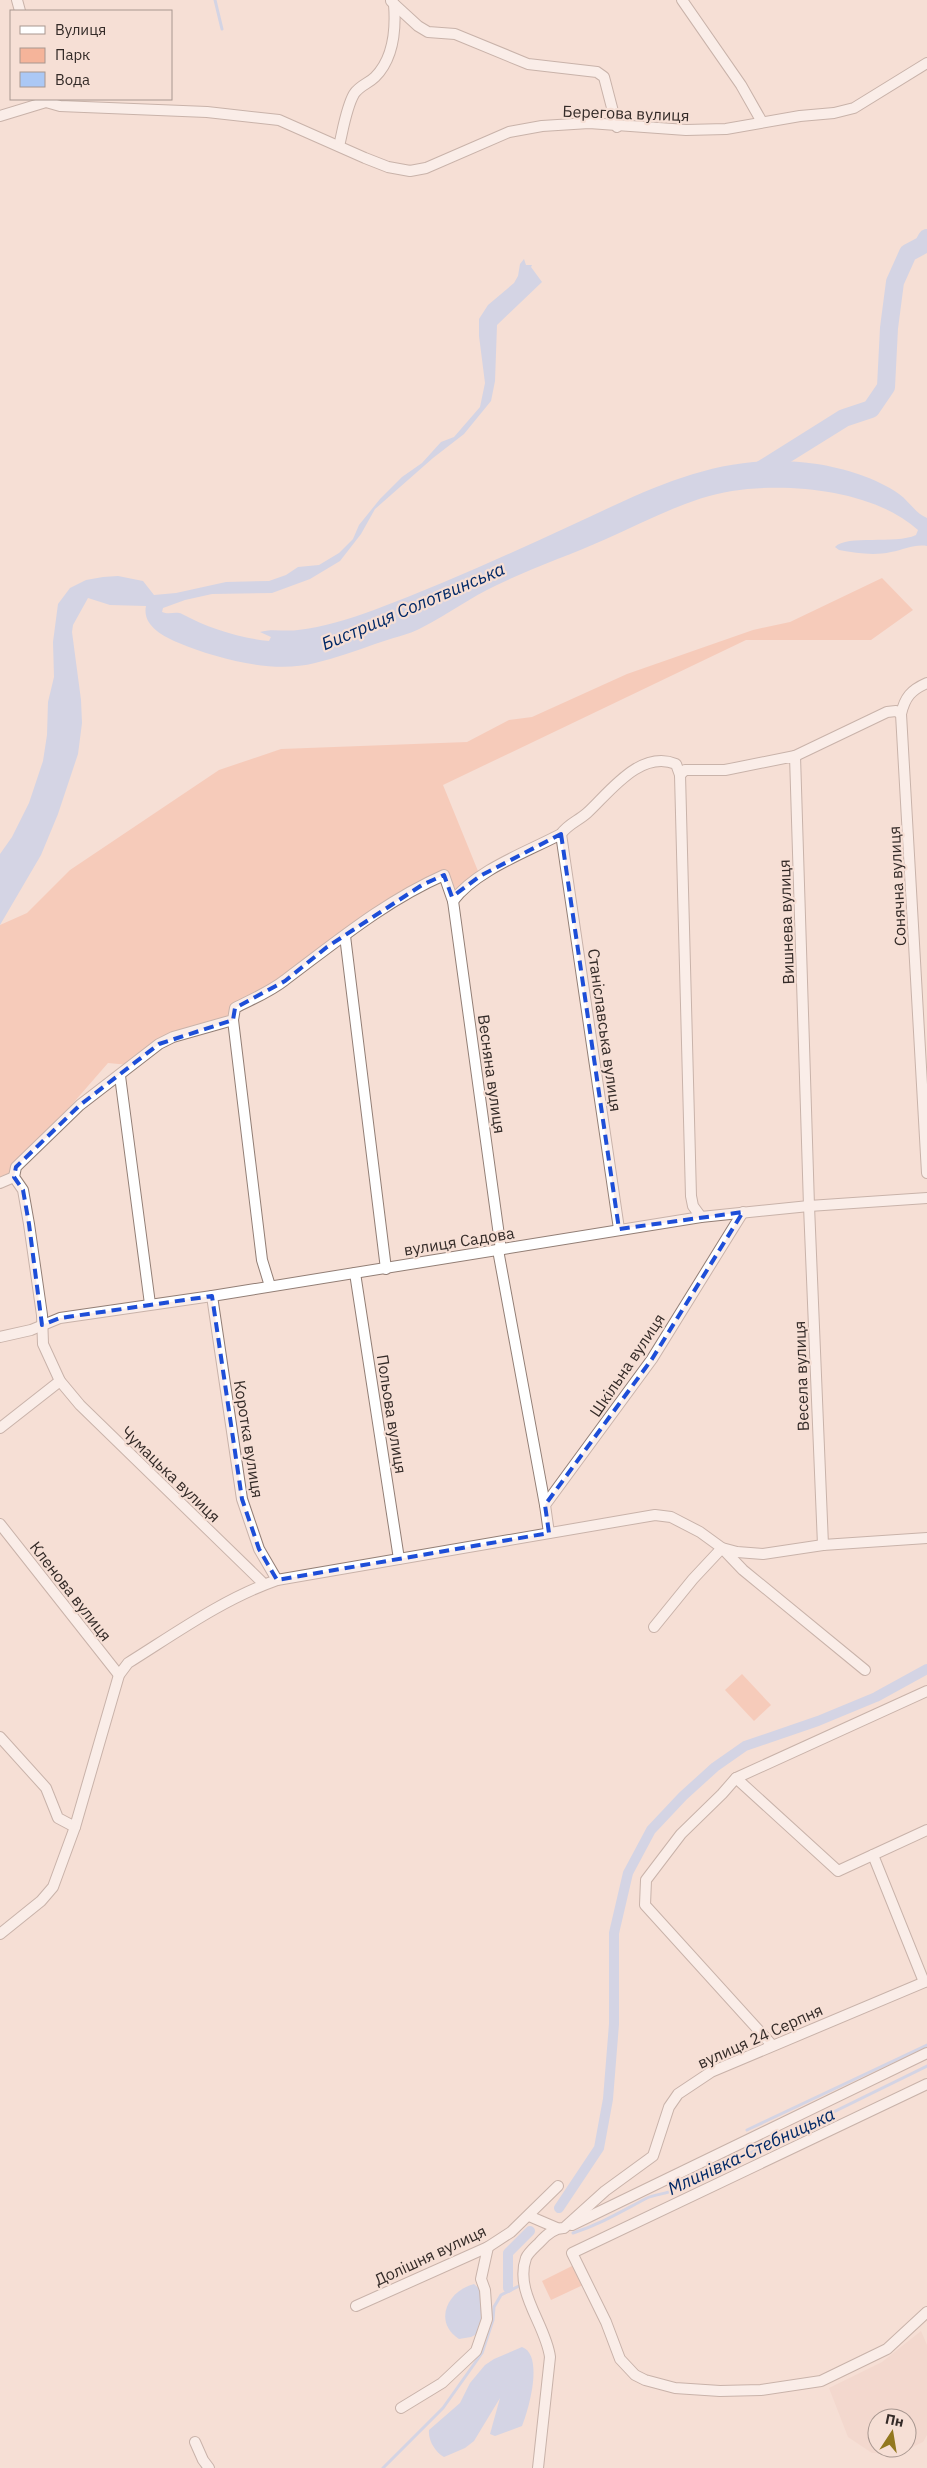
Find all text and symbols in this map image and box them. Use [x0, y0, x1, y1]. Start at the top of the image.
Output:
legend [10, 10, 172, 100]
text: Вулиця [55, 20, 106, 39]
text: Парк [55, 45, 90, 64]
text: Вода [55, 70, 90, 89]
street label: Берегова вулиця [562, 101, 690, 125]
water label: Бистриця Солотвинська [318, 557, 508, 655]
street label: Сонячна вулиця [884, 825, 910, 947]
street label: Вишнева вулиця [774, 859, 798, 985]
street label: Станіславська вулиця [584, 947, 626, 1113]
street label: Весняна вулиця [474, 1013, 510, 1135]
street label: вулиця Садова [402, 1222, 516, 1260]
street label: Шкільна вулиця [585, 1310, 669, 1420]
street label: Весела вулиця [789, 1320, 813, 1432]
street label: Польова вулиця [373, 1353, 411, 1475]
street label: Коротка вулиця [230, 1379, 268, 1499]
street label: Чумацька вулиця [117, 1422, 225, 1526]
street label: Кленова вулиця [26, 1537, 116, 1645]
street label: вулиця 24 Серпня [694, 1999, 826, 2073]
water label: Млинівка-Стебницька [664, 2102, 838, 2200]
street label: Долішня вулиця [371, 2220, 489, 2290]
north arrow [867, 2408, 917, 2458]
text: Пн [884, 2410, 906, 2431]

